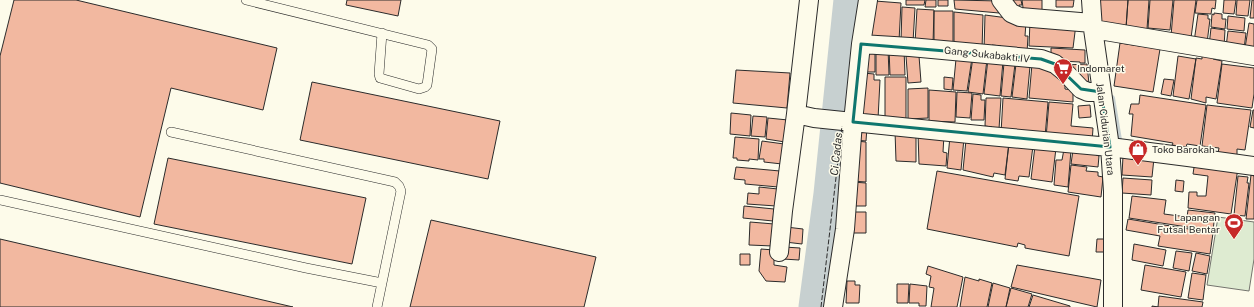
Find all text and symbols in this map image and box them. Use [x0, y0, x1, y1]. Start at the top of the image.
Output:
street label: Gang Sukabakti.IV [944, 44, 1031, 64]
supermarket icon: Indomaret [1052, 57, 1074, 85]
place label: Indomaret [1077, 62, 1125, 74]
street label: Jalan Cidurian Utara [1094, 82, 1118, 176]
water label: Ci Cadas [828, 131, 844, 176]
shop icon: Toko Barokah [1127, 138, 1149, 166]
place label: Toko Barokah [1152, 143, 1215, 155]
place label: Lapangan Futsal Bentar [1157, 211, 1220, 235]
sports icon: Lapangan Futsal Bentar [1223, 212, 1245, 240]

